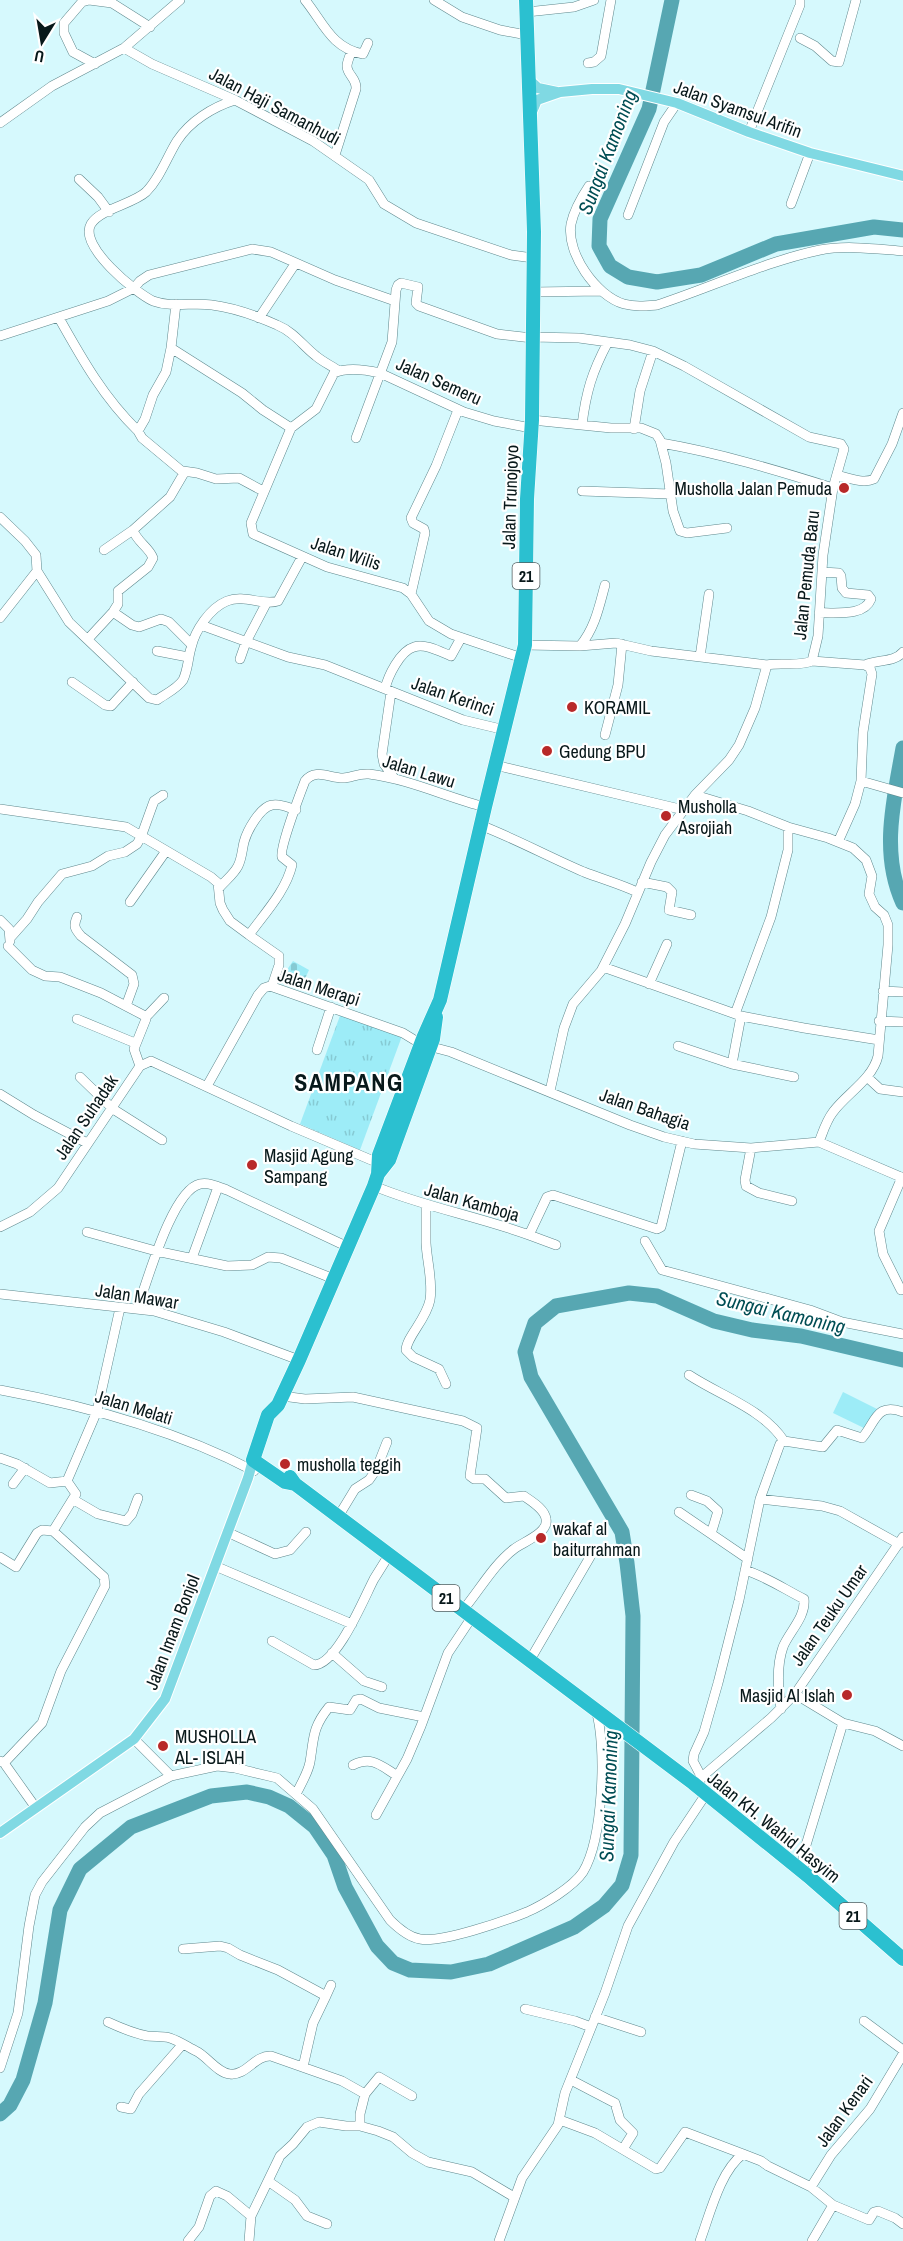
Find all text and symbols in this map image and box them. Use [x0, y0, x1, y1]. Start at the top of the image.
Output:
north arrow [12, 12, 72, 72]
text: U [32, 45, 46, 68]
street label: Jalan Haji Samanhudi [205, 61, 345, 151]
street label: Jalan Syamsul Arifin [671, 74, 805, 144]
water label: Sungai Kamoning [571, 86, 643, 218]
street label: Jalan Semeru [392, 351, 486, 411]
street label: Jalan Trunojoyo [496, 444, 524, 550]
place label: Musholla Jalan Pemuda [674, 476, 832, 501]
marker: Musholla Jalan Pemuda [837, 481, 851, 495]
street label: Jalan Pemuda Baru [787, 509, 825, 641]
street label: Jalan Wilis [308, 530, 384, 576]
road number: 21 [512, 563, 540, 589]
street label: Jalan Kerinci [408, 670, 498, 722]
place label: KORAMIL [584, 695, 650, 720]
marker: KORAMIL [565, 700, 579, 714]
place label: Gedung BPU [559, 739, 646, 764]
marker: Gedung BPU [540, 744, 554, 758]
street label: Jalan Lawu [380, 748, 458, 794]
place label: Musholla Asrojiah [677, 794, 737, 840]
marker: Musholla Asrojiah [659, 809, 673, 823]
street label: Jalan Merapi [275, 962, 363, 1012]
district label: SAMPANG [294, 1066, 404, 1098]
street label: Jalan Suhadak [48, 1069, 124, 1164]
street label: Jalan Bahagia [596, 1082, 694, 1136]
place label: Masjid Agung Sampang [264, 1143, 354, 1189]
marker: Masjid Agung Sampang [245, 1158, 259, 1172]
street label: Jalan Kamboja [422, 1177, 522, 1227]
street label: Jalan Mawar [94, 1277, 180, 1315]
water label: Sungai Kamoning [714, 1284, 848, 1340]
street label: Jalan Melati [92, 1383, 176, 1431]
place label: musholla teggih [297, 1452, 401, 1477]
marker: musholla teggih [278, 1457, 292, 1471]
place label: wakaf al baiturrahman [553, 1516, 641, 1562]
marker: wakaf al baiturrahman [534, 1531, 548, 1545]
street label: Jalan Teuku Umar [785, 1559, 873, 1671]
street label: Jalan Imam Bonjol [139, 1571, 205, 1693]
road number: 21 [432, 1585, 460, 1611]
place label: Masjid Al Islah [740, 1683, 835, 1708]
marker: Masjid Al Islah [840, 1688, 854, 1702]
place label: MUSHOLLA AL- ISLAH [174, 1724, 256, 1770]
water label: Sungai Kamoning [592, 1730, 624, 1862]
marker: MUSHOLLA AL- ISLAH [156, 1739, 170, 1753]
street label: Jalan KH. Wahid Hasyim [702, 1766, 846, 1888]
road number: 21 [840, 1903, 866, 1929]
street label: Jalan Kenari [810, 2070, 878, 2152]

